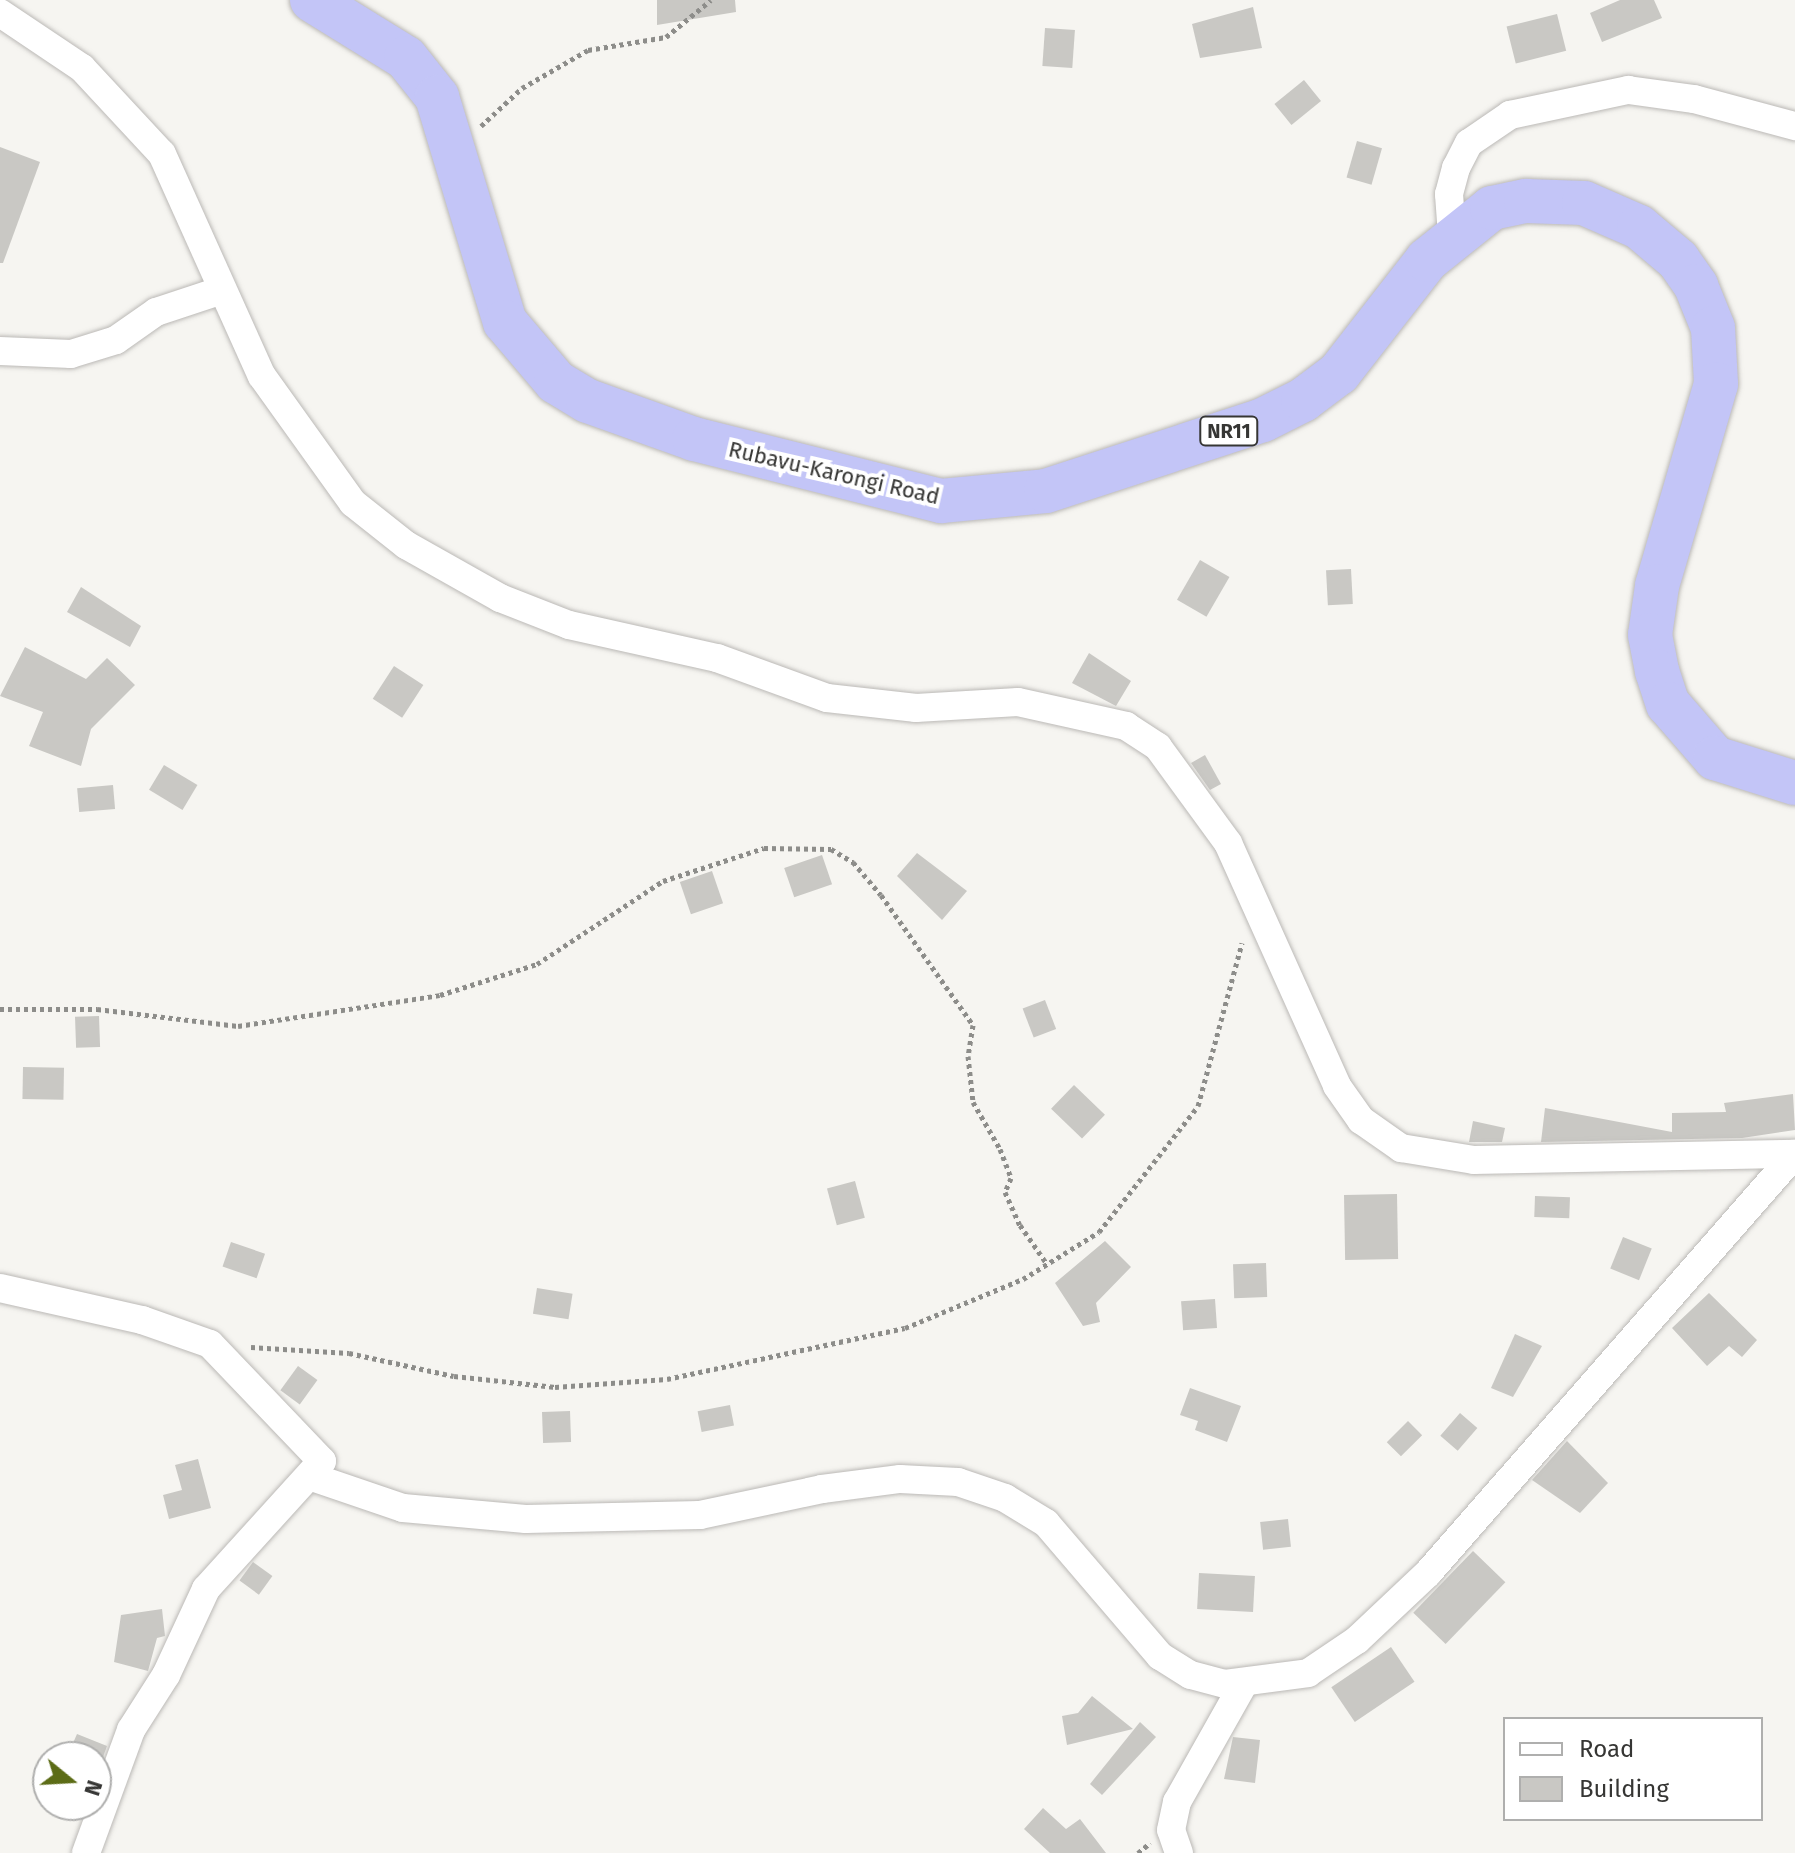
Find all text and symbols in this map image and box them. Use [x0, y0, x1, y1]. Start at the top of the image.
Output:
road number: NR11 [1199, 415, 1259, 447]
street label: Rubavu-Karongi Road [726, 436, 942, 510]
legend [1503, 1717, 1763, 1821]
text: Road [1579, 1735, 1634, 1763]
north arrow [32, 1741, 112, 1821]
text: Building [1579, 1775, 1669, 1803]
text: N [78, 1777, 108, 1799]

